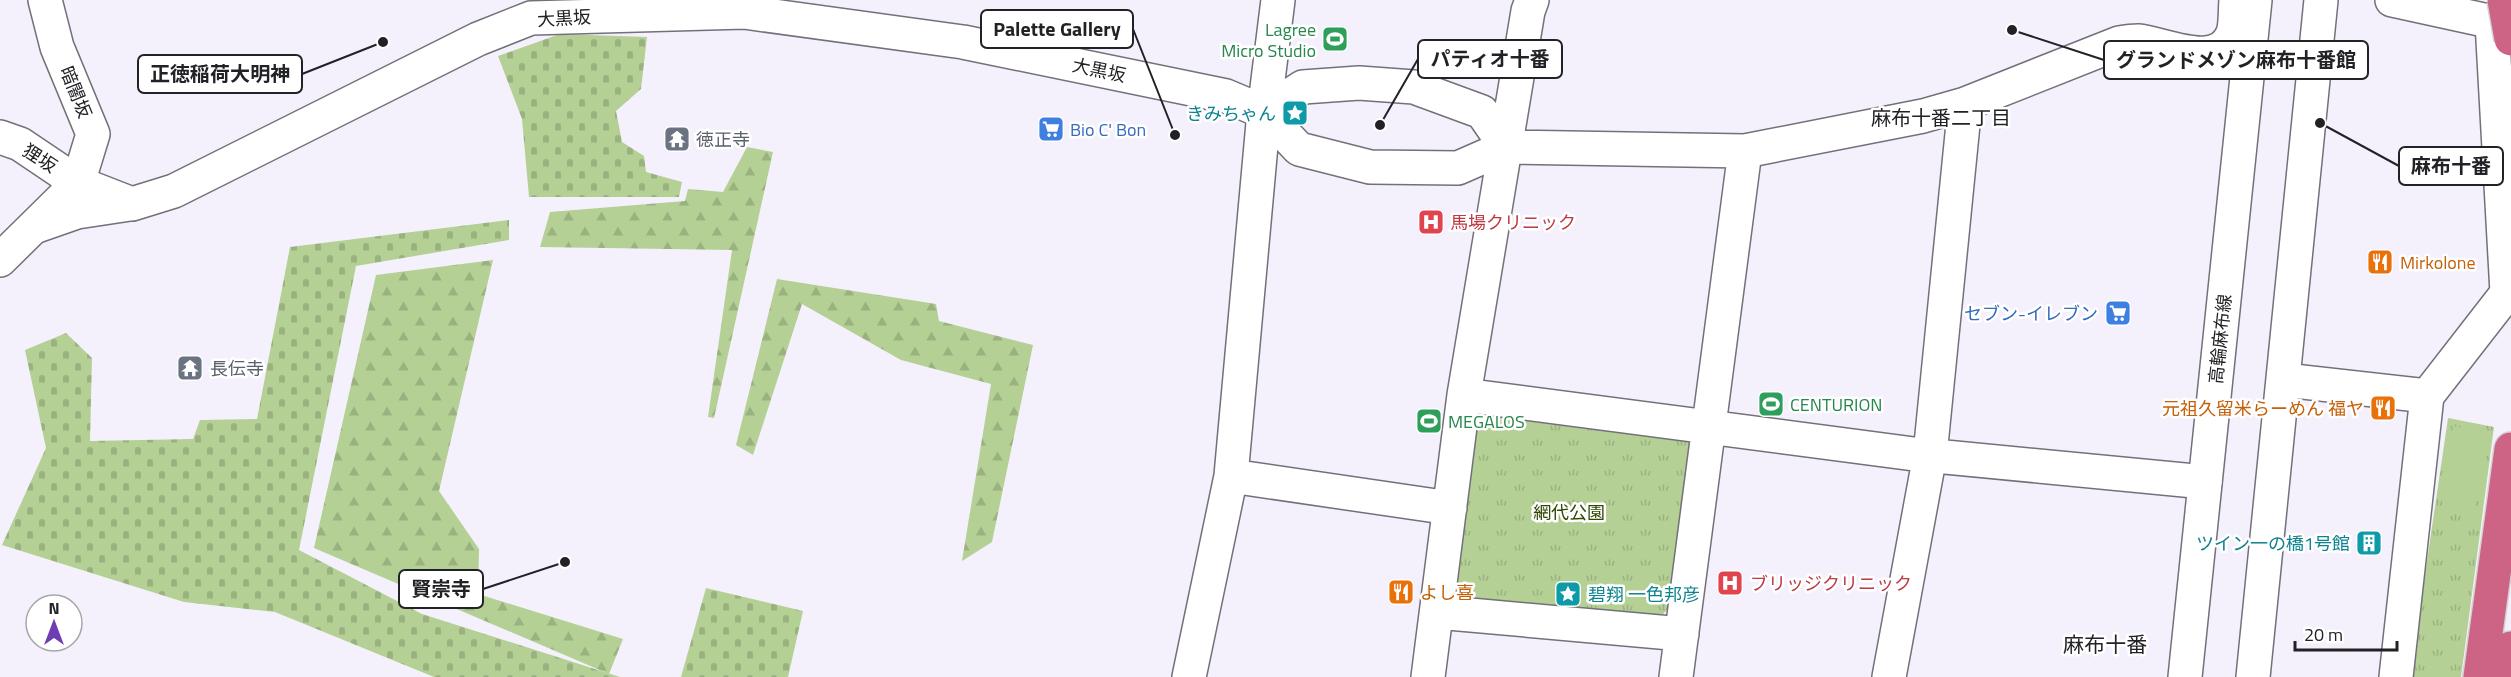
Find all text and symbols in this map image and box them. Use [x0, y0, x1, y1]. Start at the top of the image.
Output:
street label: 大黒坂 [536, 3, 592, 33]
callout: Palette Gallery [981, 10, 1133, 48]
text: Palette Gallery [993, 13, 1121, 44]
place label: Lagree Micro Studio [1221, 16, 1316, 64]
sports icon: Lagree Micro Studio [1320, 24, 1350, 54]
callout: パティオ十番 [1418, 40, 1562, 78]
callout: グランドメゾン麻布十番館 [2104, 41, 2368, 79]
text: パティオ十番 [1431, 43, 1549, 74]
text: グランドメゾン麻布十番館 [2116, 44, 2356, 75]
street label: 大黒坂 [1070, 51, 1128, 89]
callout: 正徳稲荷大明神 [138, 55, 302, 93]
text: 正徳稲荷大明神 [150, 58, 290, 89]
street label: 暗闇坂 [53, 62, 99, 122]
place icon: きみちゃん [1280, 98, 1310, 128]
place label: きみちゃん [1186, 100, 1276, 127]
district label: 麻布十番二丁目 [1871, 102, 2011, 133]
supermarket icon: Bio C' Bon [1036, 114, 1066, 144]
place label: Bio C' Bon [1070, 116, 1146, 143]
temple icon: 徳正寺 [662, 124, 692, 154]
place label: 徳正寺 [696, 126, 750, 153]
street label: 狸坂 [18, 137, 62, 179]
callout: 麻布十番 [2399, 147, 2503, 185]
text: 麻布十番 [2411, 150, 2491, 181]
hospital icon: 馬場クリニック [1416, 207, 1446, 237]
place label: 馬場クリニック [1450, 209, 1576, 236]
restaurant icon: Mirkolone [2365, 247, 2395, 277]
place label: Mirkolone [2400, 249, 2476, 276]
street label: 高輪麻布線 [2202, 293, 2238, 385]
supermarket icon: セブン-イレブン [2103, 298, 2133, 328]
place label: セブン-イレブン [1964, 300, 2098, 327]
temple icon: 長伝寺 [175, 353, 205, 383]
place label: 長伝寺 [210, 355, 264, 382]
sports icon: CENTURION [1756, 389, 1786, 419]
place label: CENTURION [1790, 391, 1883, 418]
restaurant icon: 元祖久留米らーめん 福ヤ [2368, 393, 2398, 423]
place label: 元祖久留米らーめん 福ヤ [2162, 395, 2364, 422]
sports icon: MEGALOS [1414, 406, 1444, 436]
place label: MEGALOS [1448, 408, 1525, 435]
park label: 網代公園 [1533, 499, 1605, 526]
building icon: ツイン一の橋1号館 [2354, 528, 2384, 558]
place label: ツイン一の橋1号館 [2196, 530, 2350, 557]
hospital icon: ブリッジクリニック [1715, 568, 1745, 598]
callout: 賢崇寺 [399, 570, 483, 608]
place label: ブリッジクリニック [1750, 570, 1912, 597]
text: 賢崇寺 [411, 573, 471, 604]
restaurant icon: よし喜 [1386, 577, 1416, 607]
place label: よし喜 [1420, 579, 1474, 606]
place icon: 碧翔 一色邦彦 [1553, 579, 1583, 609]
place label: 碧翔 一色邦彦 [1588, 581, 1700, 608]
north arrow [24, 593, 84, 653]
text: N [48, 596, 60, 620]
scale bar [2295, 614, 2397, 652]
text: 20 m [2304, 621, 2343, 648]
district label: 麻布十番 [2063, 628, 2147, 660]

